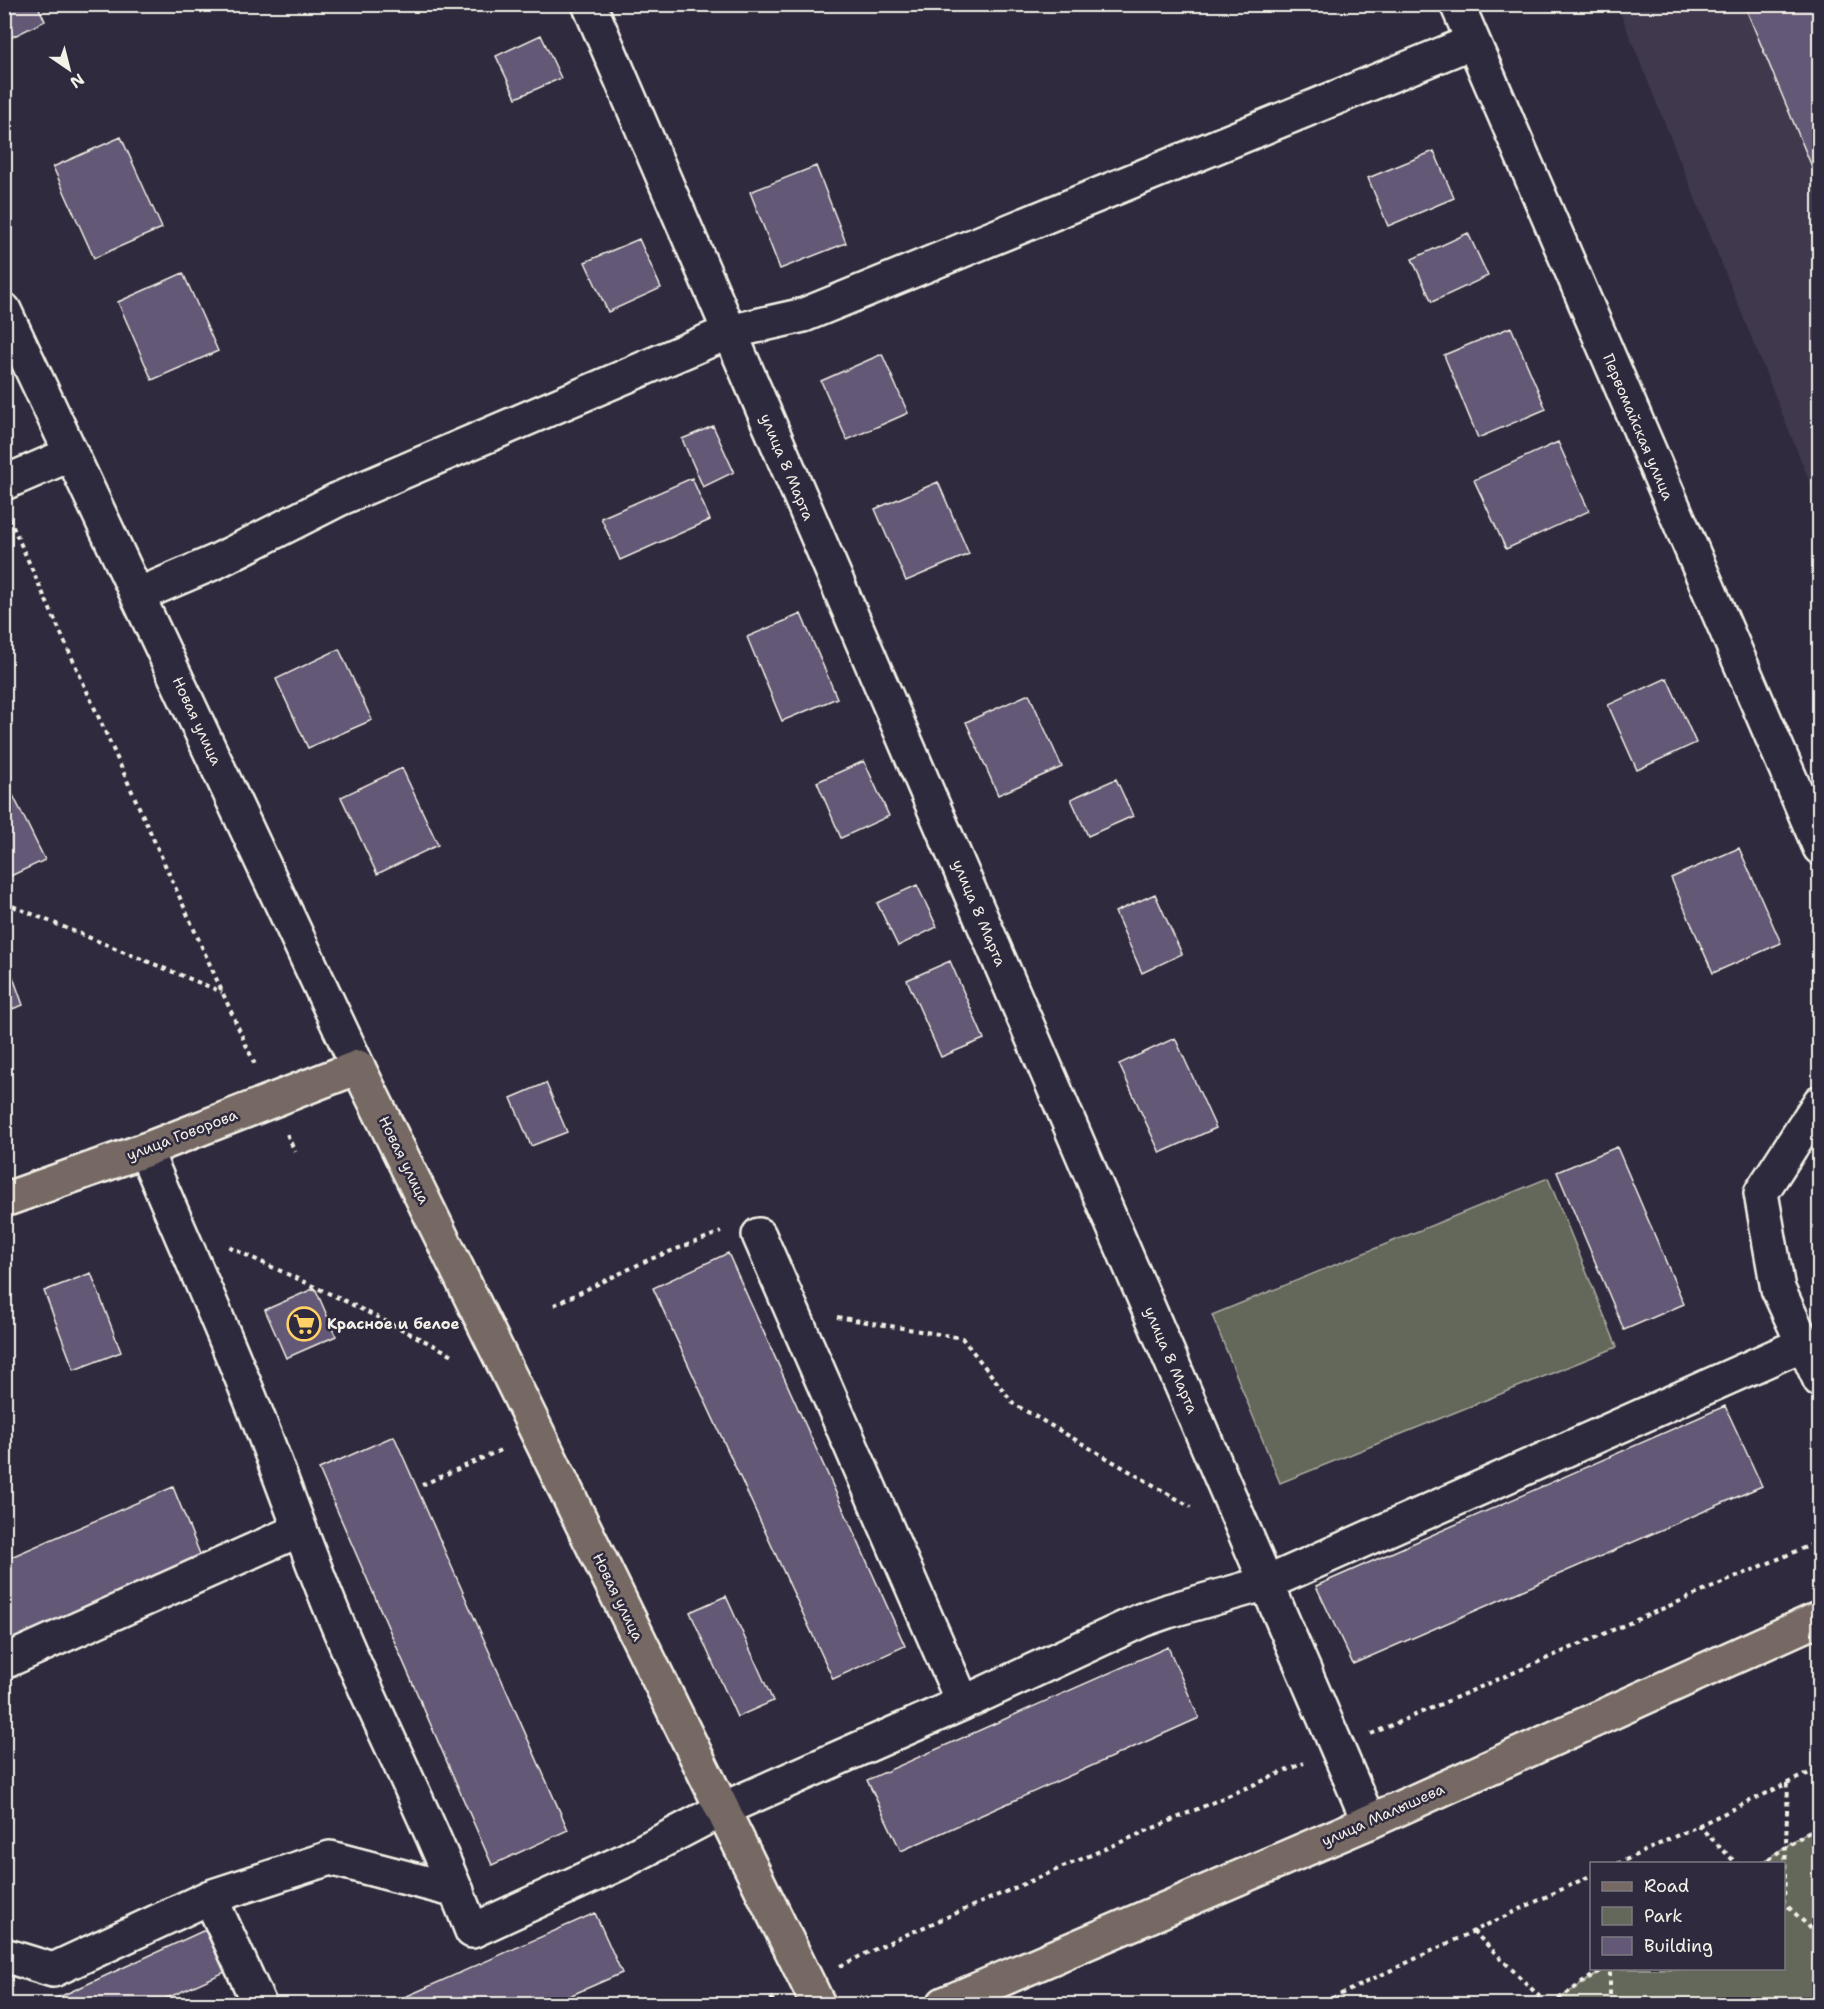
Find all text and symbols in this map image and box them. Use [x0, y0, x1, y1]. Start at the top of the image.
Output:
north arrow [39, 39, 99, 99]
text: N [66, 69, 89, 93]
street label: Первомайская улица [1598, 351, 1678, 504]
street label: улица 8 Марта [755, 411, 819, 524]
street label: Новая улица [168, 673, 227, 769]
street label: улица 8 Марта [947, 857, 1011, 970]
street label: улица Говорова [124, 1104, 241, 1165]
street label: Новая улица [374, 1113, 434, 1208]
street label: улица 8 Марта [1139, 1304, 1203, 1417]
supermarket icon: Красное и белое [286, 1306, 322, 1342]
place label: Красное и белое [327, 1314, 460, 1334]
street label: Новая улица [588, 1550, 648, 1645]
street label: улица Малышева [1318, 1779, 1448, 1851]
legend [1590, 1862, 1785, 1970]
text: Road [1644, 1874, 1689, 1898]
text: Park [1644, 1904, 1683, 1928]
text: Building [1644, 1934, 1713, 1958]

